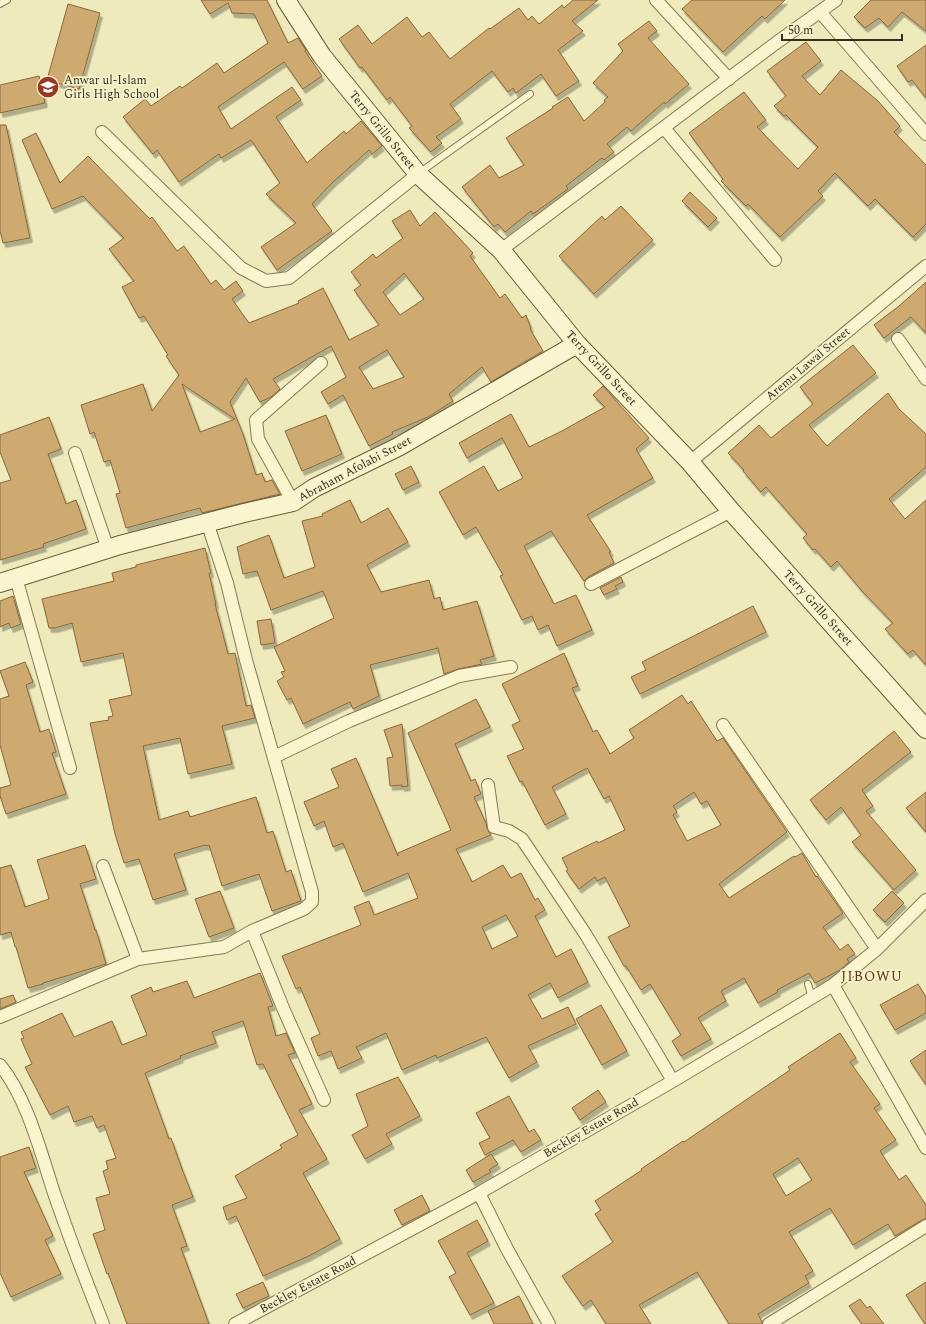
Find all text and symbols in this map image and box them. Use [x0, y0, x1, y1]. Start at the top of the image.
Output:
scale bar [782, 16, 902, 42]
text: 50 m [788, 21, 813, 40]
place label: Anwar ul-Islam Girls High School [64, 71, 159, 104]
school or university icon: Anwar ul-Islam Girls High School [35, 74, 61, 100]
street label: Terry Grillo Street [344, 86, 420, 174]
street label: Aremu Lawal Street [761, 323, 855, 405]
street label: Terry Grillo Street [561, 326, 641, 410]
street label: Abraham Afolabi Street [295, 431, 415, 507]
street label: Terry Grillo Street [778, 565, 858, 651]
district label: JIBOWU [841, 966, 903, 987]
street label: Beckley Estate Road [540, 1093, 642, 1163]
street label: Beckley Estate Road [256, 1251, 360, 1319]

